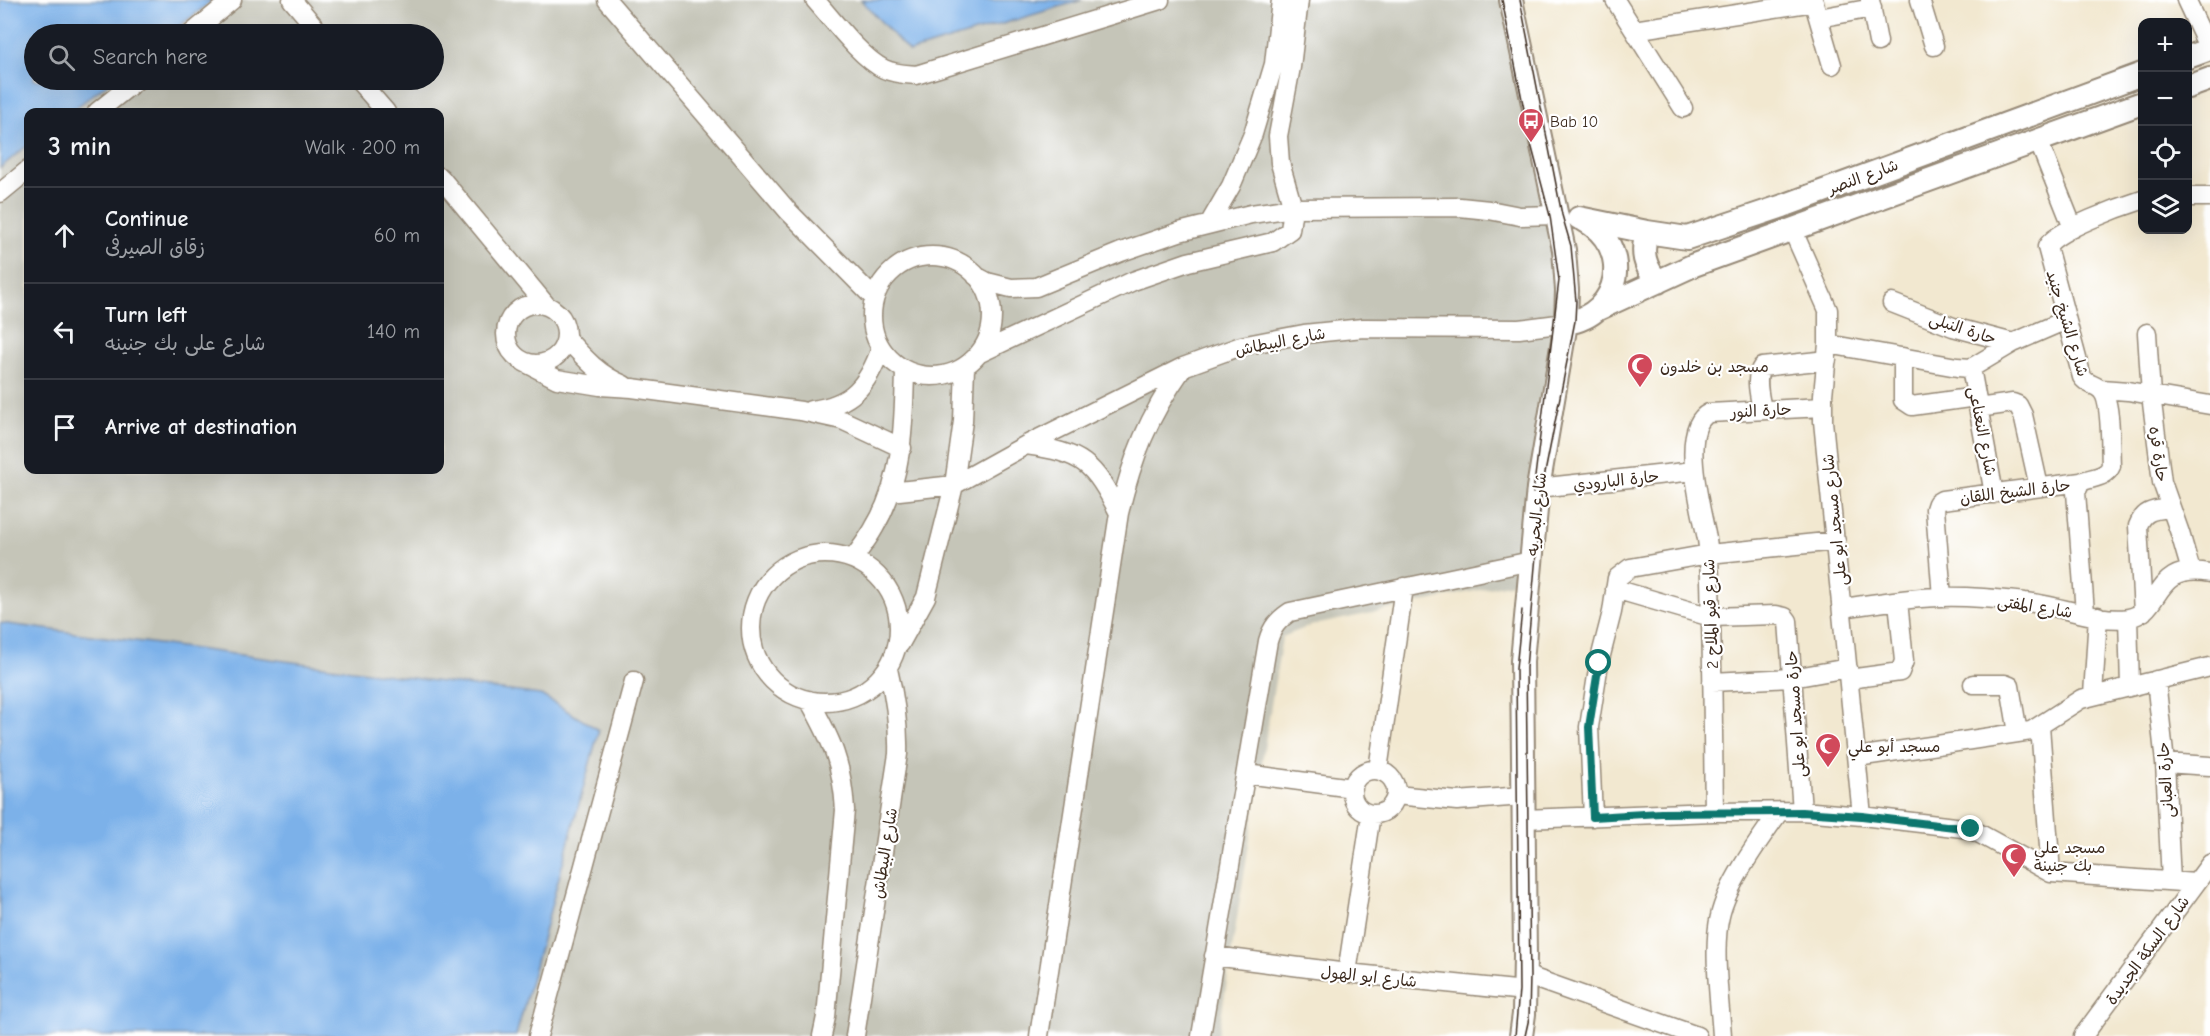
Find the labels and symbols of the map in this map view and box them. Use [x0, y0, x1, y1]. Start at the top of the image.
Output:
bus stop icon: Bab 10 [1516, 106, 1546, 144]
place label: Bab 10 [1550, 113, 1598, 131]
street label: شارع النصر [1824, 156, 1902, 200]
street label: شارع الشيخ جنيد [2040, 268, 2092, 379]
street label: حارة النبلى [1927, 310, 1998, 349]
street label: شارع البيطاش [1234, 324, 1327, 362]
mosque icon: مسجد بن خلدون [1625, 351, 1655, 389]
place label: مسجد بن خلدون [1660, 358, 1769, 376]
street label: شارع النعناعى [1963, 385, 1999, 478]
street label: حارة النور [1728, 400, 1792, 423]
street label: حارة قره [2145, 425, 2171, 483]
street label: شارع مسجد ابو على [1819, 453, 1853, 587]
street label: حارة البارودي [1572, 468, 1660, 496]
street label: شارع البحريه [1524, 471, 1552, 557]
street label: حارة الشيخ اللقان [1959, 476, 2072, 509]
street label: شارع قبو الملاح 2 [1700, 559, 1724, 669]
street label: شارع المفتى [1996, 592, 2074, 624]
route start [1585, 649, 1611, 675]
street label: حارة مسجد ابو على [1783, 650, 1810, 778]
mosque icon: مسجد أبو علي [1813, 731, 1843, 769]
place label: مسجد أبو علي [1848, 738, 1940, 761]
street label: حارة العبانى [2154, 741, 2179, 819]
street label: شارع البيطاش [869, 807, 903, 900]
route end [1957, 815, 1983, 841]
place label: مسجد على بك جنينة [2034, 839, 2105, 875]
mosque icon: مسجد على بك جنينة [1999, 841, 2029, 879]
street label: شارع السكة الجديدة [2102, 893, 2195, 1010]
street label: شارع ابو الهول [1320, 963, 1418, 993]

